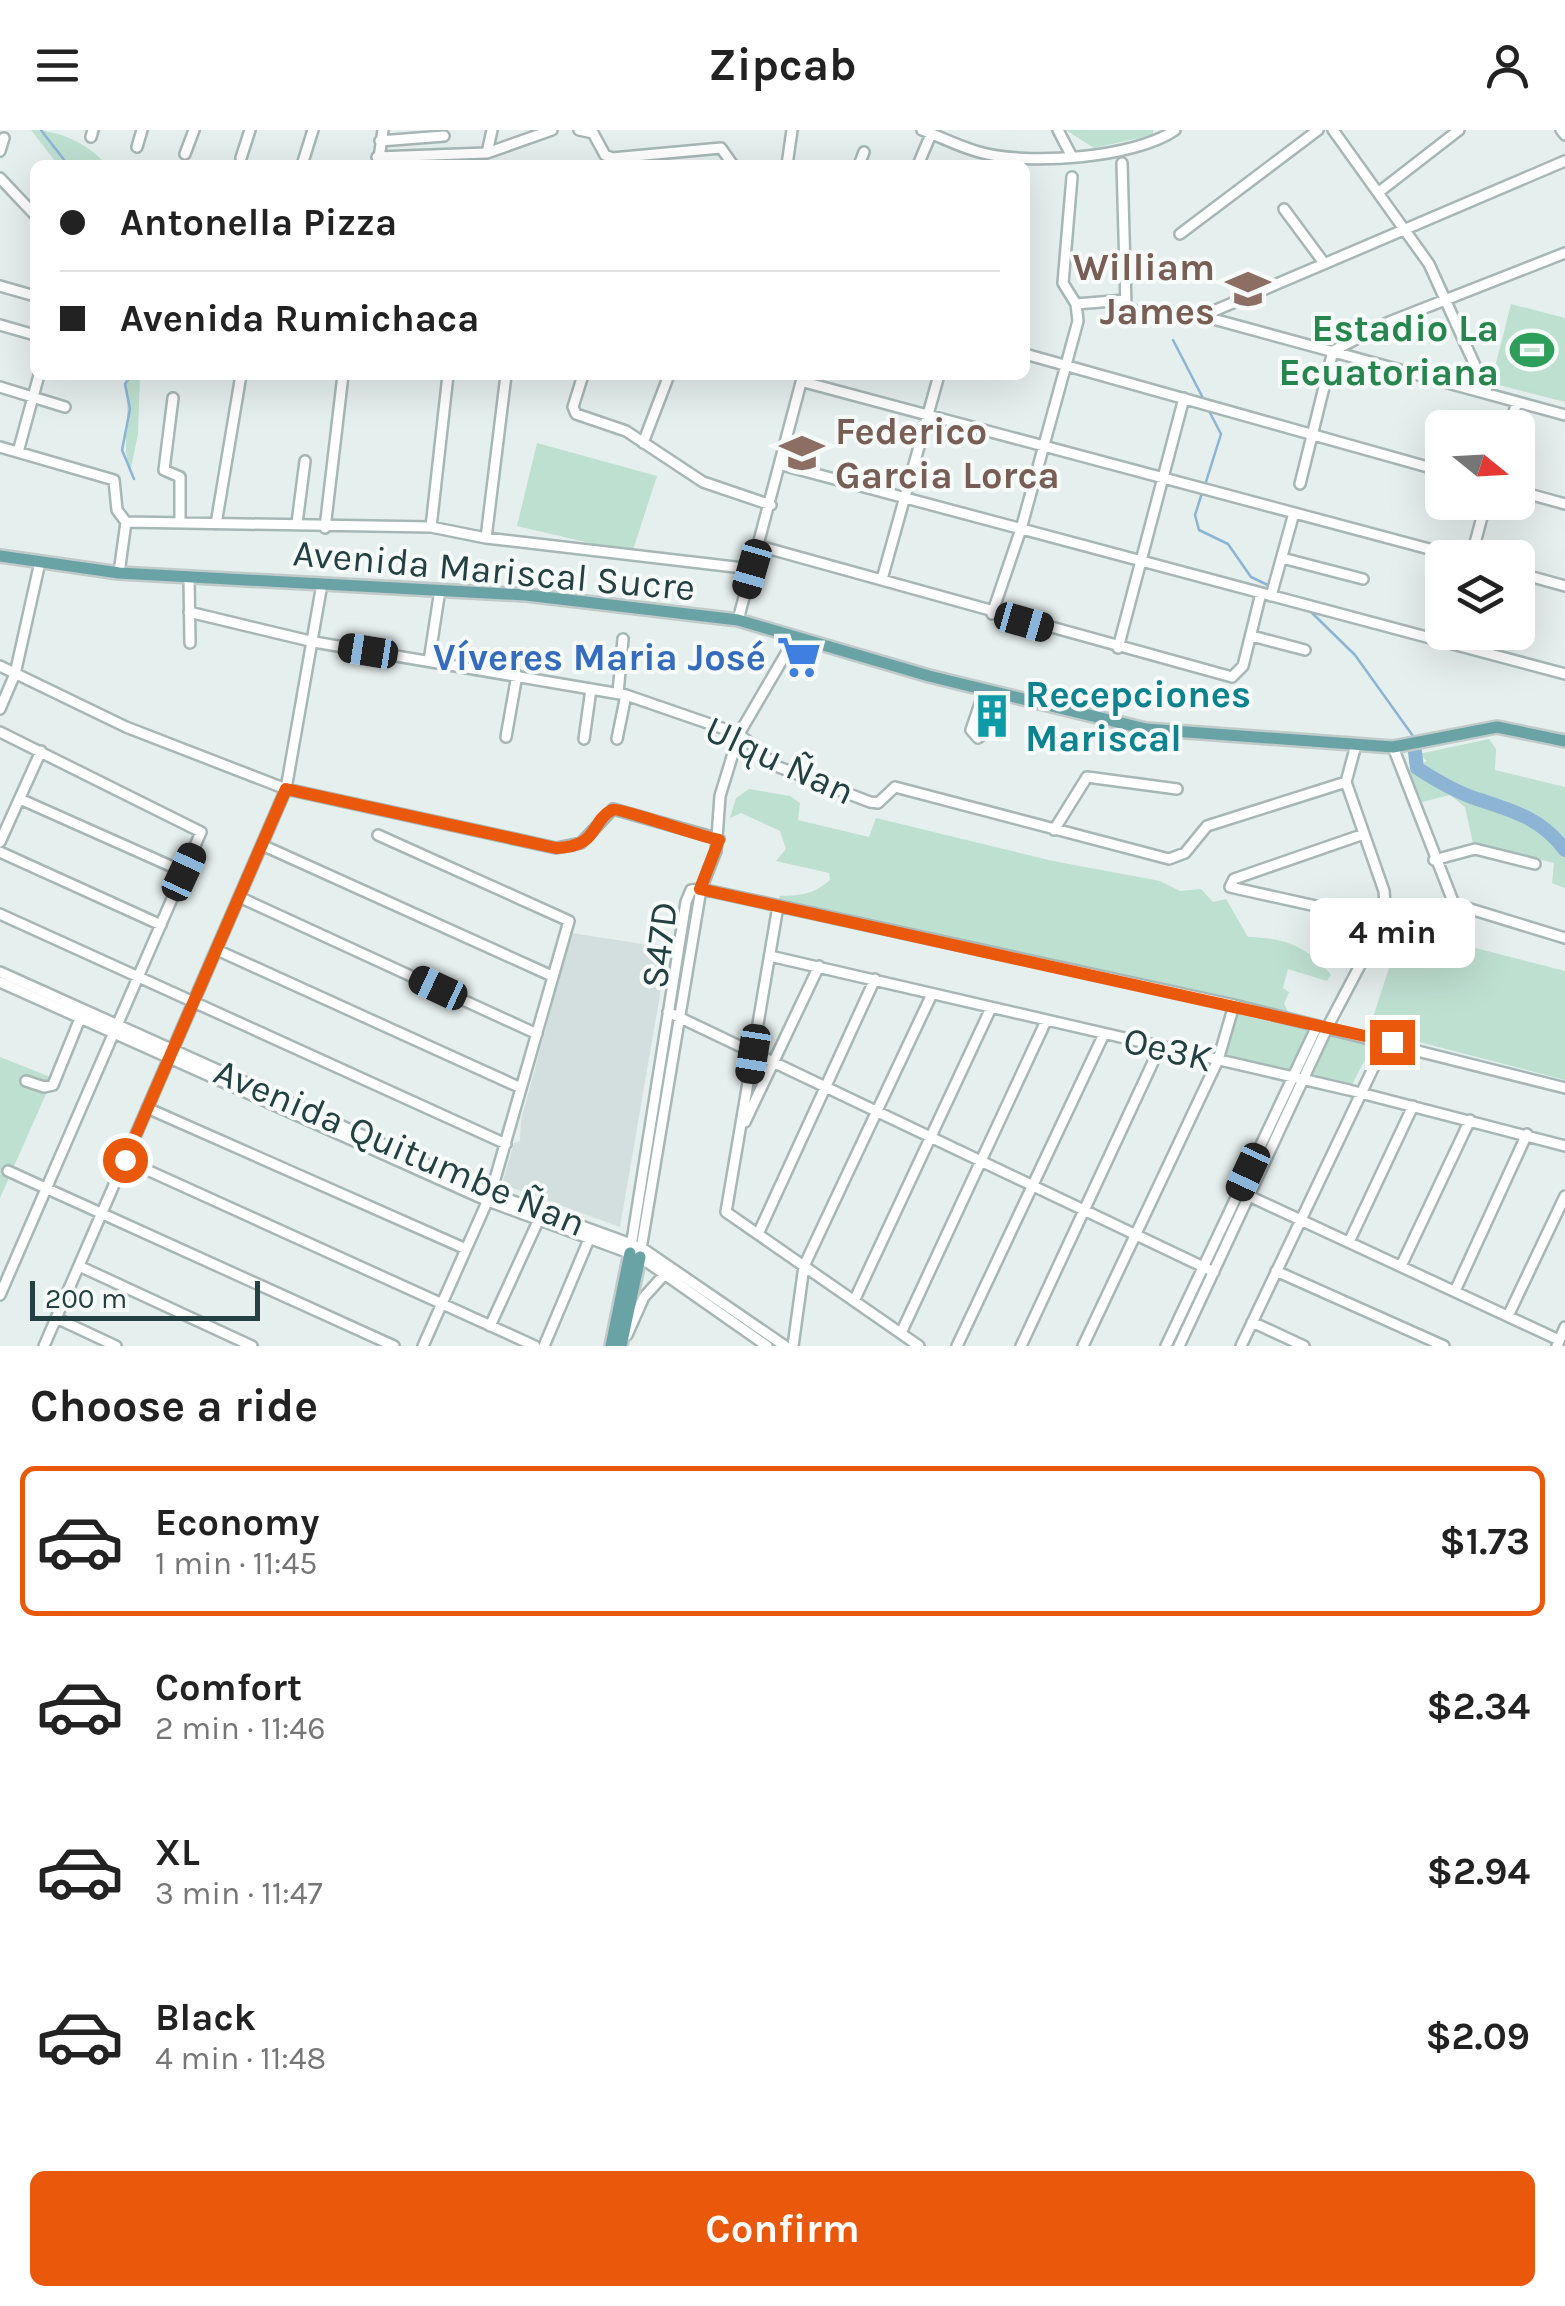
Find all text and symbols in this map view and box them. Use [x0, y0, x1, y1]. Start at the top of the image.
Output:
icon: menu [30, 38, 85, 93]
icon: person [1480, 38, 1535, 93]
text: Zipcab [708, 39, 857, 91]
text: Antonella Pizza [120, 200, 397, 245]
place label: William James [1073, 245, 1215, 334]
school or university icon: William James [1224, 265, 1272, 313]
text: Avenida Rumichaca [120, 296, 479, 341]
place label: Estadio La Ecuatoriana [1279, 306, 1499, 395]
sports icon: Estadio La Ecuatoriana [1508, 326, 1556, 374]
place label: Federico Garcia Lorca [835, 409, 1060, 498]
north arrow [1425, 410, 1535, 520]
map controls [1425, 410, 1535, 650]
school or university icon: Federico Garcia Lorca [778, 429, 826, 477]
street label: Avenida Mariscal Sucre [291, 531, 697, 610]
car [729, 536, 775, 602]
button: layers [1425, 540, 1535, 650]
car [991, 599, 1057, 645]
car [336, 631, 400, 671]
supermarket icon: Víveres Maria José [775, 633, 823, 681]
place label: Víveres Maria José [433, 635, 766, 680]
place label: Recepciones Mariscal [1025, 672, 1251, 761]
building icon: Recepciones Mariscal [968, 692, 1016, 740]
street label: Ulqu Ñan [698, 706, 862, 815]
car [158, 838, 210, 906]
callout: 4 min [1310, 897, 1474, 967]
street label: S47D [632, 899, 687, 991]
text: 4 min [1349, 914, 1436, 951]
car [404, 962, 472, 1014]
street label: Oe3K [1119, 1017, 1217, 1081]
route end [1370, 1020, 1415, 1065]
car [733, 1022, 773, 1086]
street label: Avenida Quitumbe Ñan [207, 1049, 592, 1246]
route start [103, 1138, 148, 1183]
car [1222, 1138, 1274, 1206]
scale bar [30, 1276, 260, 1320]
text: 200 m [45, 1282, 127, 1315]
text: Choose a ride [30, 1380, 318, 1432]
icon: car [35, 1496, 125, 1586]
text: Economy [155, 1500, 319, 1545]
text: $1.73 [1440, 1519, 1530, 1564]
text: 1 min · 11:45 [155, 1545, 317, 1582]
icon: car [35, 1661, 125, 1751]
text: Comfort [155, 1665, 302, 1710]
text: $2.34 [1426, 1684, 1530, 1729]
text: 2 min · 11:46 [155, 1710, 326, 1747]
icon: car [35, 1826, 125, 1916]
text: XL [155, 1830, 200, 1875]
text: $2.94 [1427, 1849, 1530, 1894]
text: 3 min · 11:47 [155, 1875, 323, 1912]
icon: car [35, 1991, 125, 2081]
text: Black [155, 1995, 256, 2040]
text: $2.09 [1425, 2014, 1530, 2059]
text: 4 min · 11:48 [155, 2040, 326, 2077]
button: Confirm [30, 2171, 1535, 2286]

